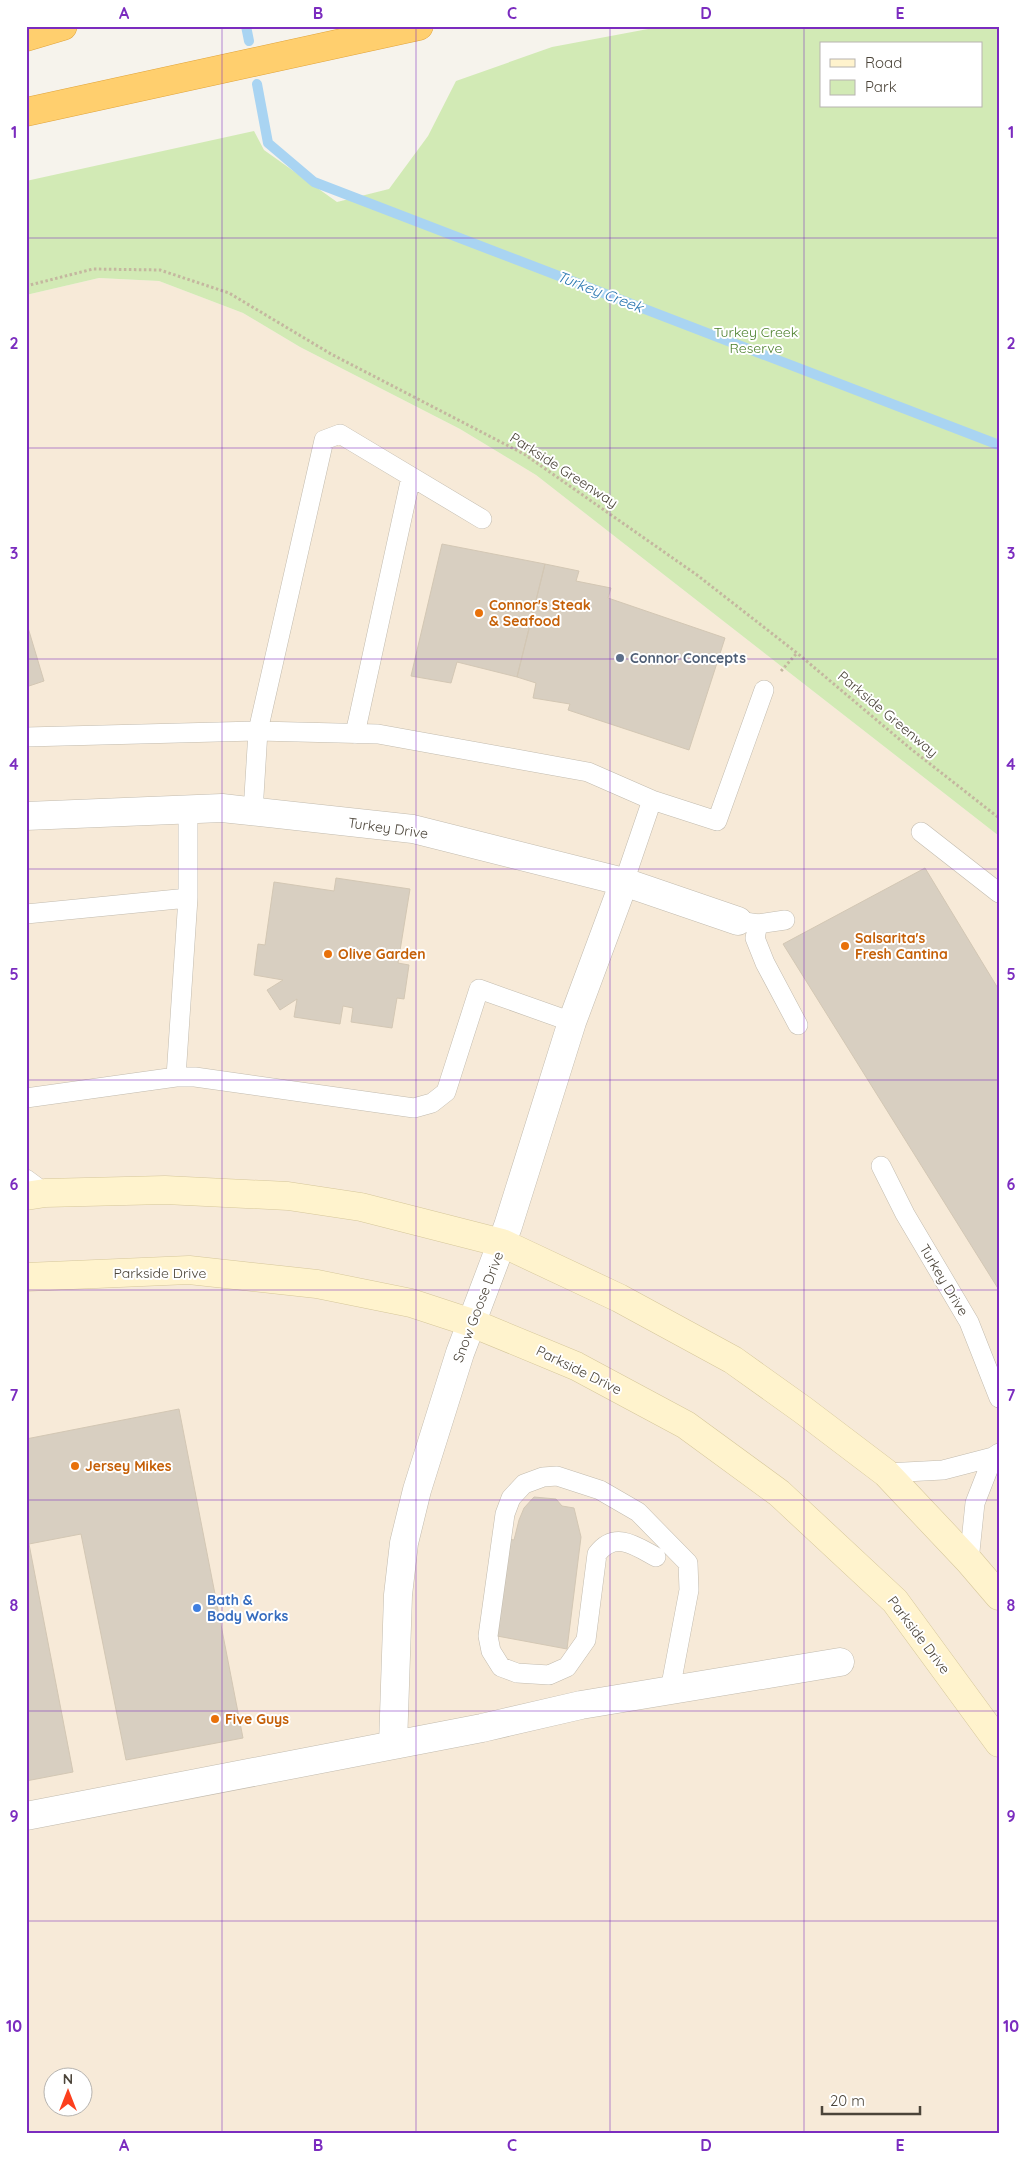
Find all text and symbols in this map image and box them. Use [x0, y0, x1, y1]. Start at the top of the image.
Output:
text: A [119, 3, 130, 23]
text: B [313, 3, 323, 23]
text: C [507, 3, 517, 23]
text: D [700, 3, 712, 23]
text: E [895, 3, 905, 23]
legend [820, 42, 982, 108]
text: Road [865, 53, 902, 72]
text: Park [865, 77, 897, 96]
text: 1 [11, 122, 17, 142]
text: 1 [1008, 122, 1014, 142]
water label: Turkey Creek [555, 266, 648, 317]
park label: Turkey Creek Reserve [714, 323, 798, 357]
text: 2 [9, 333, 19, 353]
text: 2 [1006, 333, 1016, 353]
street label: Parkside Greenway [507, 428, 621, 512]
text: 3 [10, 543, 18, 563]
text: 3 [1007, 543, 1015, 563]
place label: Connor's Steak & Seafood [489, 596, 591, 630]
marker: Connor's Steak & Seafood [473, 607, 485, 619]
place label: Connor Concepts [630, 649, 746, 667]
marker: Connor Concepts [614, 652, 626, 664]
street label: Parkside Greenway [834, 667, 942, 761]
text: 4 [9, 754, 19, 774]
text: 4 [1006, 754, 1016, 774]
street label: Turkey Drive [347, 813, 429, 843]
place label: Salsarita's Fresh Cantina [855, 929, 948, 963]
marker: Salsarita's Fresh Cantina [839, 940, 851, 952]
place label: Olive Garden [338, 945, 426, 963]
marker: Olive Garden [322, 948, 334, 960]
text: 5 [9, 964, 19, 984]
text: 5 [1006, 964, 1016, 984]
text: 6 [10, 1174, 19, 1194]
text: 6 [1007, 1174, 1016, 1194]
street label: Turkey Drive [916, 1241, 973, 1319]
street label: Snow Goose Drive [449, 1249, 507, 1365]
street label: Parkside Drive [113, 1264, 207, 1282]
street label: Parkside Drive [533, 1342, 625, 1399]
text: 7 [10, 1385, 19, 1405]
text: 7 [1007, 1385, 1016, 1405]
place label: Jersey Mikes [85, 1457, 172, 1475]
marker: Jersey Mikes [69, 1460, 81, 1472]
place label: Bath & Body Works [207, 1591, 289, 1625]
street label: Parkside Drive [884, 1592, 954, 1678]
text: 8 [10, 1595, 19, 1615]
text: 8 [1007, 1595, 1016, 1615]
marker: Bath & Body Works [191, 1602, 203, 1614]
place label: Five Guys [225, 1710, 289, 1728]
marker: Five Guys [209, 1713, 221, 1725]
text: 9 [9, 1806, 19, 1826]
text: 9 [1006, 1806, 1016, 1826]
text: 10 [6, 2016, 22, 2036]
text: 10 [1003, 2016, 1019, 2036]
north arrow [42, 2066, 92, 2116]
text: N [63, 2070, 73, 2088]
scale bar [822, 2084, 920, 2116]
text: 20 m [830, 2091, 865, 2110]
text: A [119, 2135, 130, 2155]
text: B [313, 2135, 323, 2155]
text: C [507, 2135, 517, 2155]
text: D [700, 2135, 712, 2155]
text: E [895, 2135, 905, 2155]

